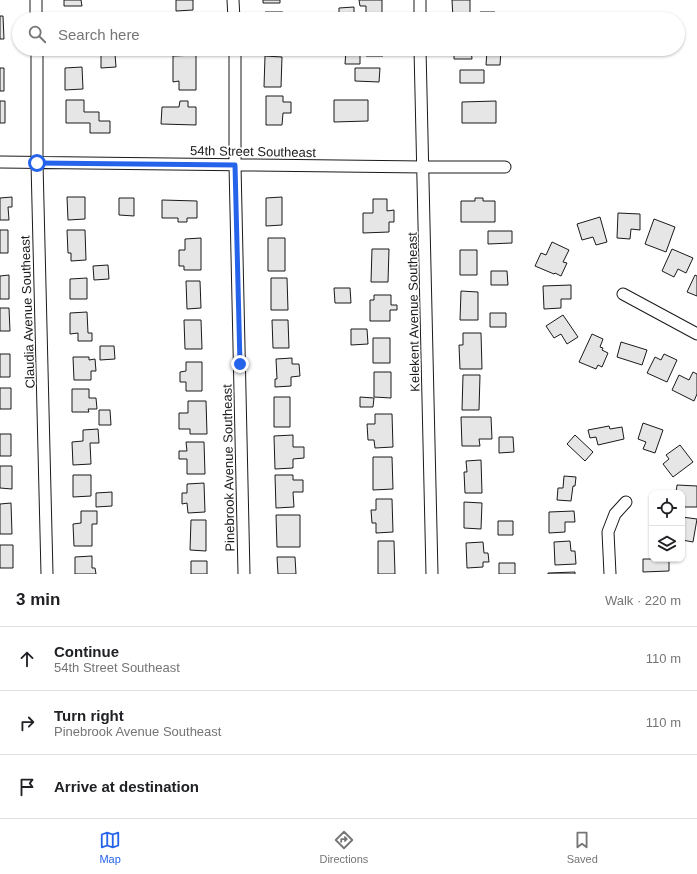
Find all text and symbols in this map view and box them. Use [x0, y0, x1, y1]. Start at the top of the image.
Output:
search box [12, 12, 685, 56]
icon: search [26, 23, 48, 45]
text: Search here [58, 26, 140, 43]
street label: 54th Street Southeast [190, 143, 316, 160]
route start [28, 154, 46, 172]
street label: Kelekent Avenue Southeast [405, 232, 422, 392]
street label: Claudia Avenue Southeast [17, 235, 38, 389]
route end [231, 355, 249, 373]
street label: Pinebrook Avenue Southeast [220, 384, 237, 552]
map controls [649, 490, 685, 562]
button: locate [649, 490, 685, 526]
button: layers [649, 526, 685, 562]
text: 3 min [16, 590, 60, 609]
text: Walk · 220 m [605, 593, 681, 608]
text: Continue [54, 643, 119, 660]
icon: ahead [16, 648, 38, 670]
text: 110 m [646, 651, 681, 666]
text: 54th Street Southeast [54, 660, 180, 675]
text: Turn right [54, 707, 124, 724]
icon: right [16, 712, 38, 734]
text: 110 m [646, 715, 681, 730]
text: Pinebrook Avenue Southeast [54, 724, 221, 739]
icon: arrive [16, 776, 38, 798]
text: Arrive at destination [54, 778, 199, 795]
tab: Map [99, 829, 121, 865]
tab: Directions [319, 829, 368, 865]
tab: Saved [567, 829, 598, 865]

